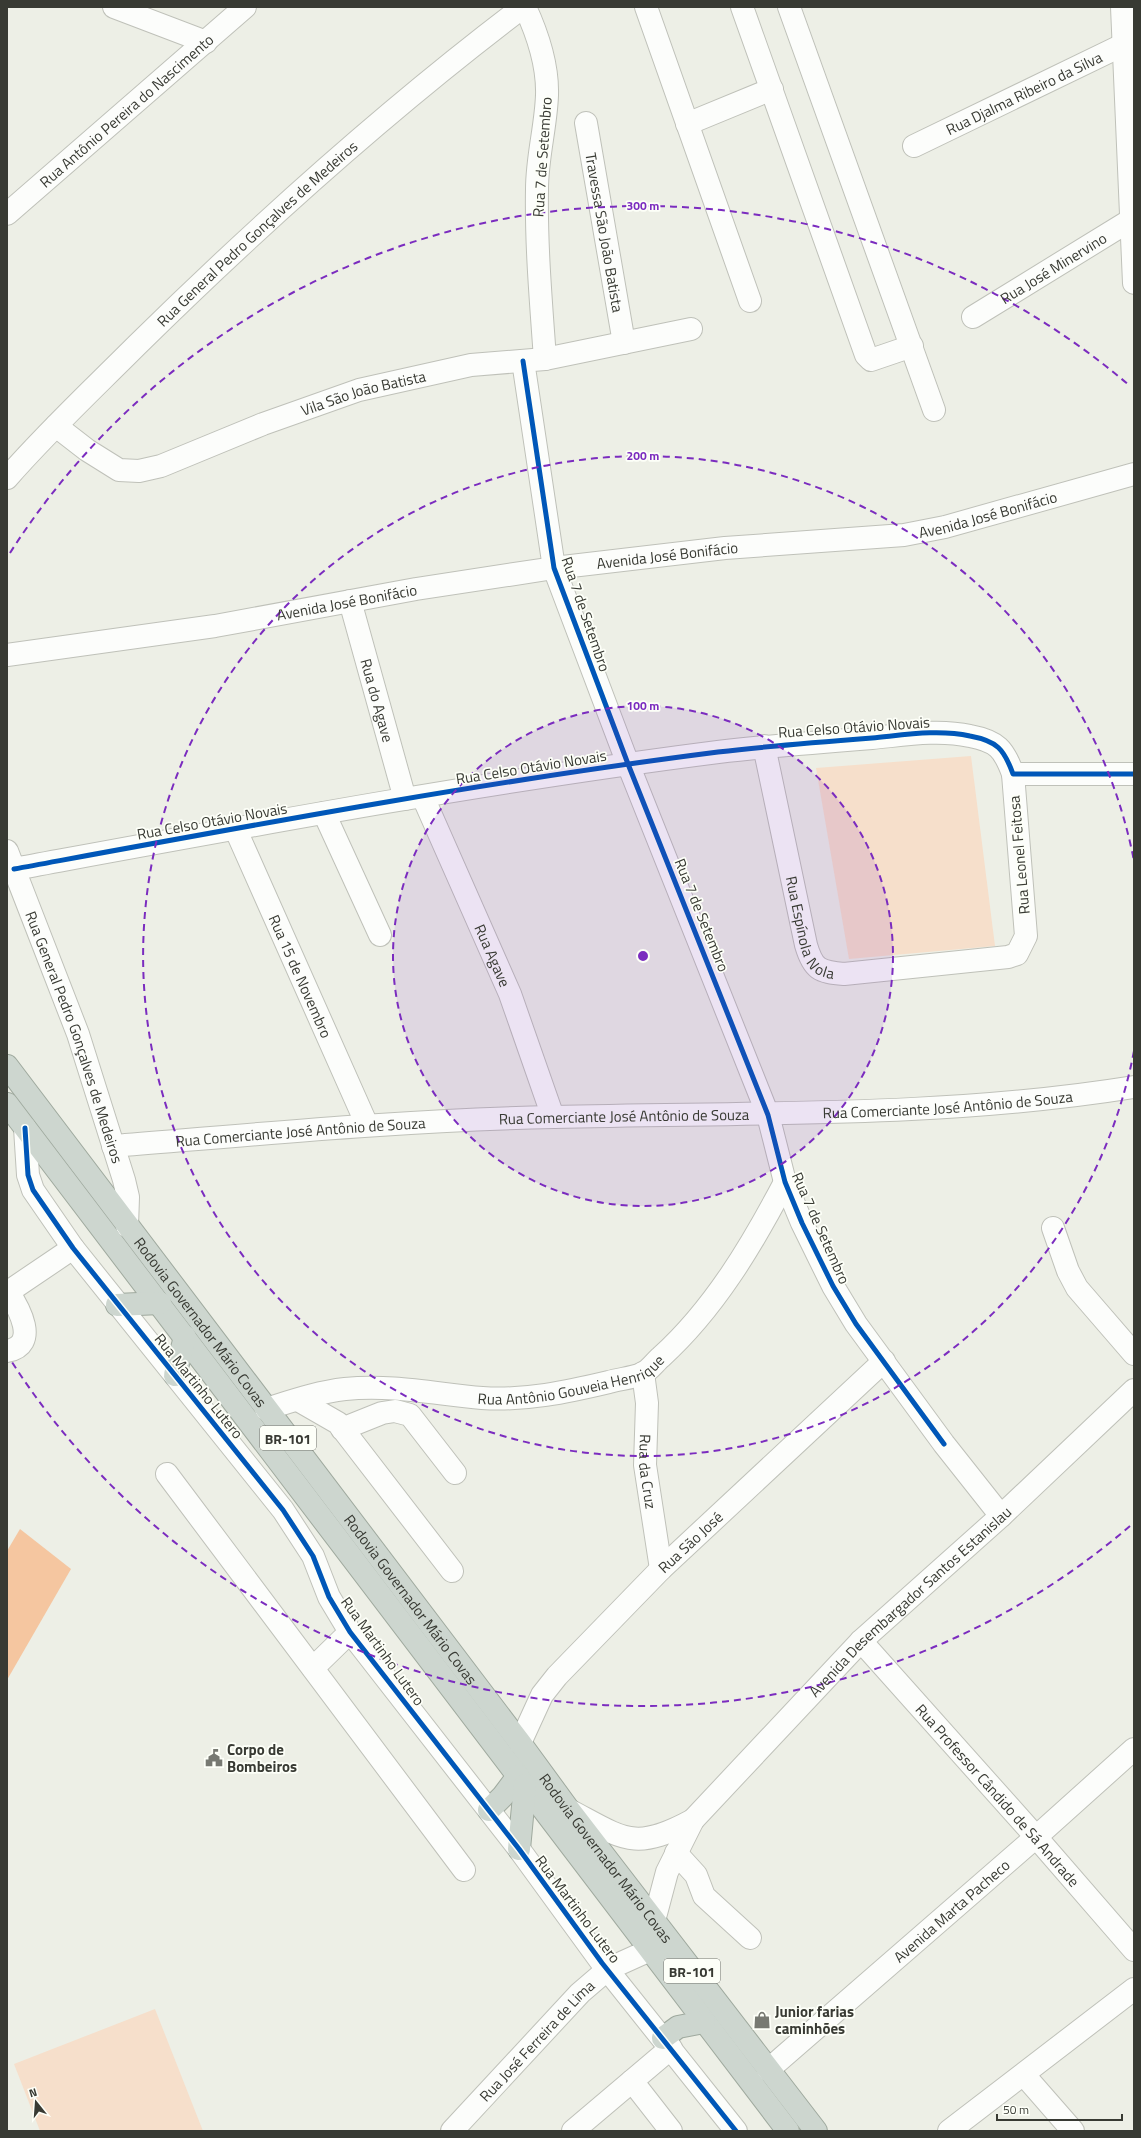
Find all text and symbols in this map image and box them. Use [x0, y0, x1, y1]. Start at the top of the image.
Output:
street label: Rua Antônio Pereira do Nascimento [34, 28, 218, 193]
street label: Rua Djalma Ribeiro da Silva [942, 45, 1106, 141]
street label: Rua 7 de Setembro [526, 96, 558, 218]
street label: Rua General Pedro Gonçalves de Medeiros [151, 135, 362, 332]
street label: Travessa São João Batista [580, 151, 630, 314]
text: 300 m [627, 196, 659, 215]
street label: Rua José Minervino [995, 226, 1111, 309]
street label: Vila São João Batista [297, 364, 428, 421]
text: 200 m [627, 446, 659, 465]
street label: Avenida José Bonifácio [917, 485, 1060, 543]
street label: Avenida José Bonifácio [595, 536, 739, 574]
street label: Rua 7 de Setembro [556, 553, 616, 675]
street label: Avenida José Bonifácio [275, 578, 419, 626]
street label: Rua do Agave [355, 656, 400, 745]
text: 100 m [627, 696, 659, 715]
street label: Rua Celso Otávio Novais [777, 710, 931, 744]
street label: Rua Celso Otávio Novais [454, 744, 608, 790]
street label: Rua Leonel Feitosa [1002, 794, 1036, 915]
street label: Rua Celso Otávio Novais [135, 796, 289, 846]
street label: Rua 7 de Setembro [669, 855, 735, 975]
street label: Rua Espínola Nola [780, 874, 837, 985]
street label: Rua General Pedro Gonçalves de Medeiros [20, 907, 129, 1166]
street label: Rua 15 de Novembro [263, 911, 338, 1042]
street label: Rua Agave [469, 920, 517, 990]
centre of rings [636, 949, 650, 963]
street label: Rua Comerciante José Antônio de Souza [822, 1084, 1074, 1124]
street label: Rua Comerciante José Antônio de Souza [498, 1102, 750, 1130]
street label: Rua Comerciante José Antônio de Souza [174, 1111, 427, 1152]
street label: Rua 7 de Setembro [786, 1168, 856, 1288]
street label: Rodovia Governador Mário Covas [129, 1232, 273, 1412]
street label: Rua Martinho Lutero [149, 1328, 249, 1444]
street label: Rua Antônio Gouveia Henrique [477, 1349, 669, 1410]
road number: BR-101 [260, 1426, 316, 1450]
street label: Rua da Cruz [633, 1434, 663, 1511]
street label: Avenida Desembargador Santos Estanislau [803, 1501, 1016, 1702]
street label: Rua São José [652, 1506, 728, 1578]
street label: Rodovia Governador Mário Covas [339, 1509, 483, 1689]
street label: Rua Martinho Lutero [335, 1592, 431, 1710]
street label: Rua Professor Cândido de Sá Andrade [910, 1698, 1085, 1891]
place label: Corpo de Bombeiros [227, 1738, 297, 1778]
public building icon: Corpo de Bombeiros [204, 1748, 224, 1768]
street label: Rodovia Governador Mário Covas [534, 1768, 679, 1948]
street label: Rua Martinho Lutero [530, 1850, 626, 1968]
street label: Avenida Marta Pacheco [888, 1853, 1015, 1968]
road number: BR-101 [664, 1959, 720, 1983]
street label: Rua José Ferreira de Lima [474, 1974, 600, 2106]
place label: Junior farias caminhões [775, 2000, 854, 2040]
shop icon: Junior farias caminhões [752, 2010, 772, 2030]
north arrow [16, 2082, 56, 2122]
text: N [27, 2084, 39, 2101]
scale bar [997, 2096, 1122, 2122]
text: 50 m [1003, 2100, 1029, 2119]

